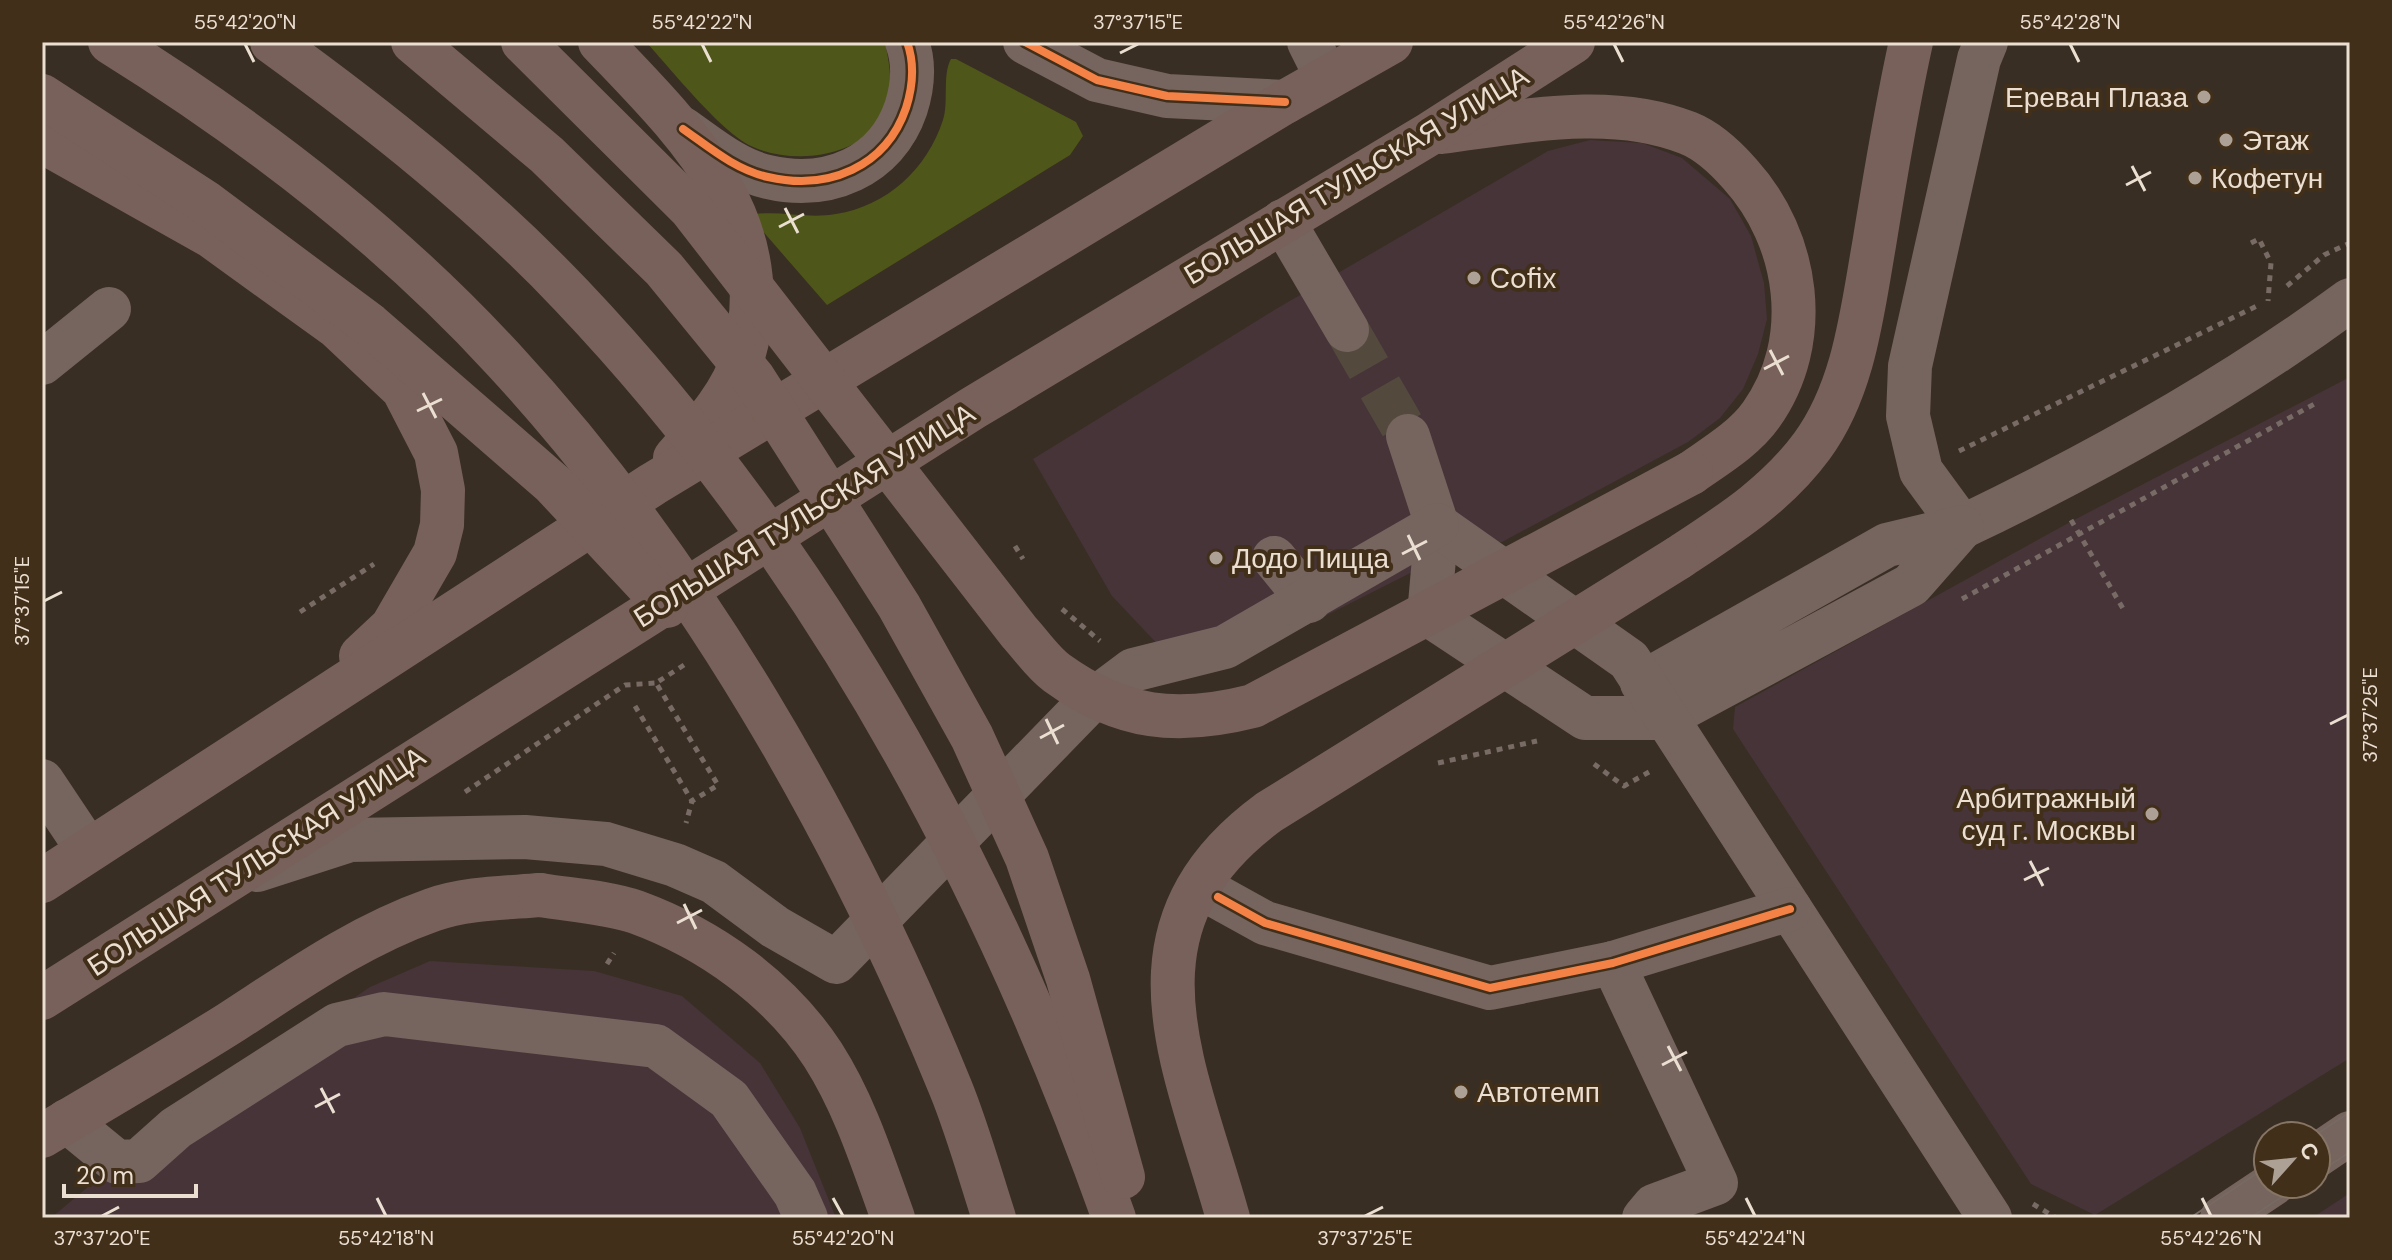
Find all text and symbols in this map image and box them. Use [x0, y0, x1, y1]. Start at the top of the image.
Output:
text: 55°42'20"N [194, 9, 296, 35]
text: 55°42'22"N [652, 9, 752, 35]
text: 37°37'15"E [1093, 9, 1183, 35]
text: 55°42'26"N [1563, 9, 1665, 35]
text: 55°42'28"N [2019, 9, 2121, 35]
street label: БОЛЬШАЯ ТУЛЬСКАЯ УЛИЦА [1177, 57, 1536, 293]
place label: Ереван Плаза [2005, 79, 2188, 116]
marker: Ереван Плаза [2195, 88, 2213, 106]
place label: Этаж [2242, 122, 2309, 159]
marker: Этаж [2217, 131, 2235, 149]
place label: Кофетун [2211, 160, 2323, 197]
marker: Кофетун [2186, 169, 2204, 187]
place label: Cofix [1490, 260, 1556, 297]
marker: Cofix [1465, 269, 1483, 287]
street label: БОЛЬШАЯ ТУЛЬСКАЯ УЛИЦА [627, 395, 982, 636]
place label: Додо Пицца [1232, 540, 1389, 577]
marker: Додо Пицца [1207, 549, 1225, 567]
text: 37°37'15"E [9, 556, 35, 646]
text: 37°37'25"E [2357, 667, 2383, 763]
street label: БОЛЬШАЯ ТУЛЬСКАЯ УЛИЦА [80, 738, 433, 985]
place label: Арбитражный суд г. Москвы [1956, 780, 2136, 849]
marker: Арбитражный суд г. Москвы [2143, 805, 2161, 823]
place label: Автотемп [1477, 1074, 1600, 1111]
marker: Автотемп [1452, 1083, 1470, 1101]
north arrow [2252, 1120, 2332, 1200]
text: С [2293, 1137, 2326, 1165]
scale bar [64, 1148, 196, 1198]
text: 20 m [76, 1160, 134, 1191]
text: 37°37'20"E [53, 1225, 151, 1251]
text: 55°42'18"N [338, 1225, 434, 1251]
text: 55°42'20"N [792, 1225, 894, 1251]
text: 37°37'25"E [1317, 1225, 1413, 1251]
text: 55°42'24"N [1704, 1225, 1806, 1251]
text: 55°42'26"N [2160, 1225, 2262, 1251]

